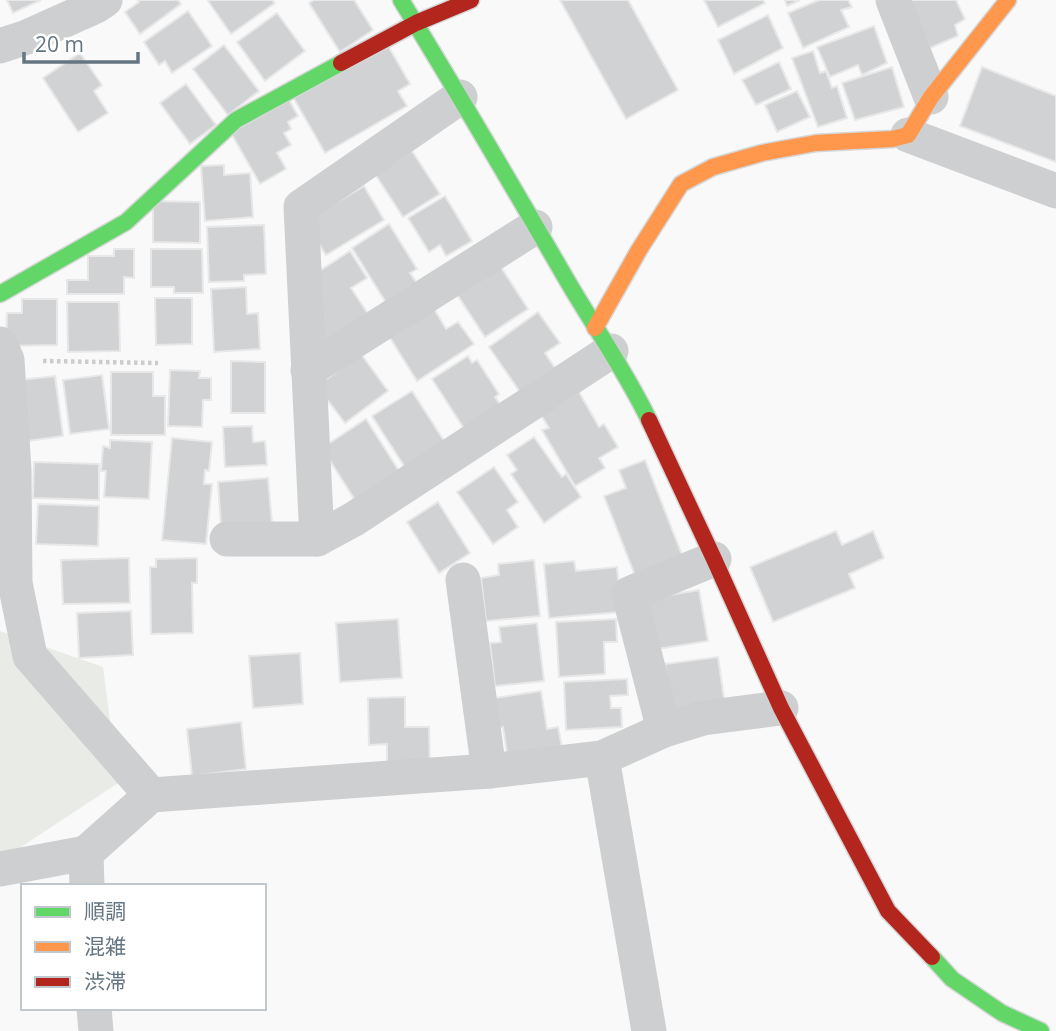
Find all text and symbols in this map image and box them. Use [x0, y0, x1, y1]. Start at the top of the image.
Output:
scale bar [24, 21, 138, 65]
text: 20 m [35, 30, 84, 58]
legend [21, 884, 266, 1010]
text: 順調 [84, 897, 126, 925]
text: 混雑 [84, 932, 126, 960]
text: 渋滞 [84, 967, 126, 995]

